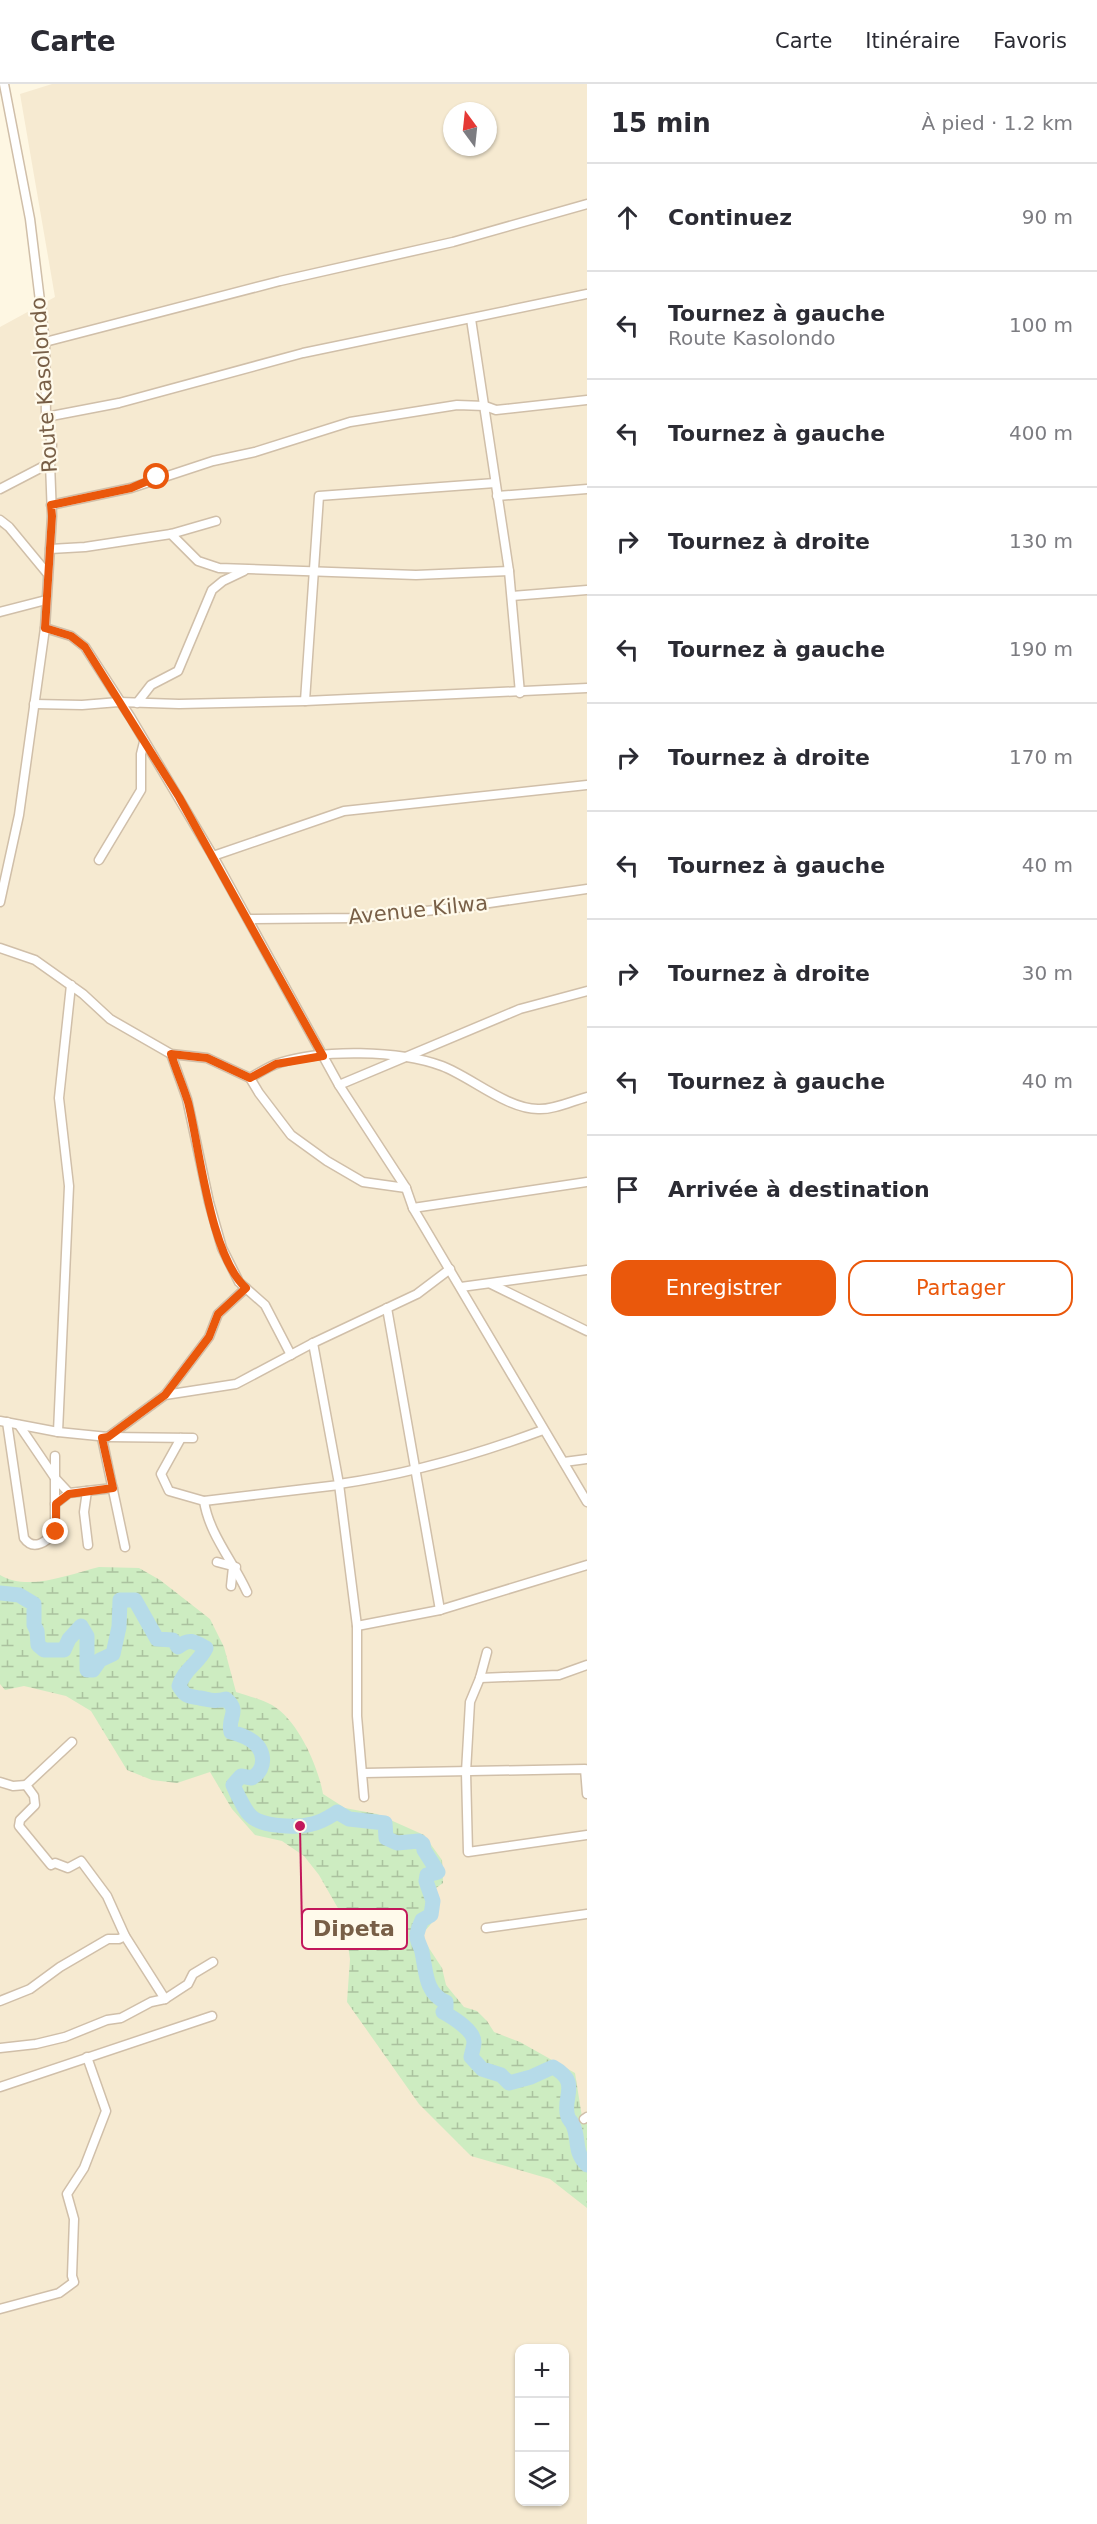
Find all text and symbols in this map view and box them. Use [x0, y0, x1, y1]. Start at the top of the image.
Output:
text: Carte [30, 25, 116, 58]
text: Carte [775, 29, 832, 53]
text: Itinéraire [865, 29, 960, 53]
text: Favoris [993, 29, 1067, 53]
north arrow [443, 102, 497, 156]
text: 15 min [611, 108, 711, 138]
text: À pied · 1.2 km [921, 111, 1073, 135]
icon: ahead [611, 201, 644, 234]
text: Continuez [668, 205, 792, 230]
text: 90 m [1022, 205, 1073, 229]
street label: Route Kasolondo [26, 296, 62, 474]
text: Tournez à gauche [668, 301, 885, 326]
icon: left [611, 309, 644, 342]
text: 100 m [1009, 313, 1073, 337]
text: Route Kasolondo [668, 326, 836, 350]
icon: left [611, 417, 644, 450]
text: Tournez à gauche [668, 421, 885, 446]
text: 400 m [1009, 421, 1073, 445]
route start [143, 463, 169, 489]
icon: right [611, 525, 644, 558]
text: Tournez à droite [668, 529, 870, 554]
text: 130 m [1009, 529, 1073, 553]
icon: left [611, 633, 644, 666]
text: Tournez à gauche [668, 637, 885, 662]
text: 190 m [1009, 637, 1073, 661]
icon: right [611, 741, 644, 774]
text: Tournez à droite [668, 745, 870, 770]
text: 170 m [1009, 745, 1073, 769]
icon: left [611, 849, 644, 882]
text: Tournez à gauche [668, 853, 885, 878]
text: 40 m [1022, 853, 1073, 877]
street label: Avenue Kilwa [347, 891, 489, 929]
icon: right [611, 957, 644, 990]
text: Tournez à droite [668, 961, 870, 986]
text: 30 m [1022, 961, 1073, 985]
icon: left [611, 1065, 644, 1098]
text: Tournez à gauche [668, 1069, 885, 1094]
text: 40 m [1022, 1069, 1073, 1093]
icon: arrive [611, 1173, 644, 1206]
text: Arrivée à destination [668, 1177, 930, 1202]
button: Enregistrer [611, 1260, 836, 1316]
button: Partager [848, 1260, 1073, 1316]
route end [42, 1518, 68, 1544]
callout: Dipeta [302, 1909, 407, 1949]
text: Dipeta [313, 1916, 395, 1941]
map controls [515, 2344, 569, 2506]
button: + [515, 2344, 569, 2398]
button: − [515, 2398, 569, 2452]
button: layers [515, 2452, 569, 2506]

